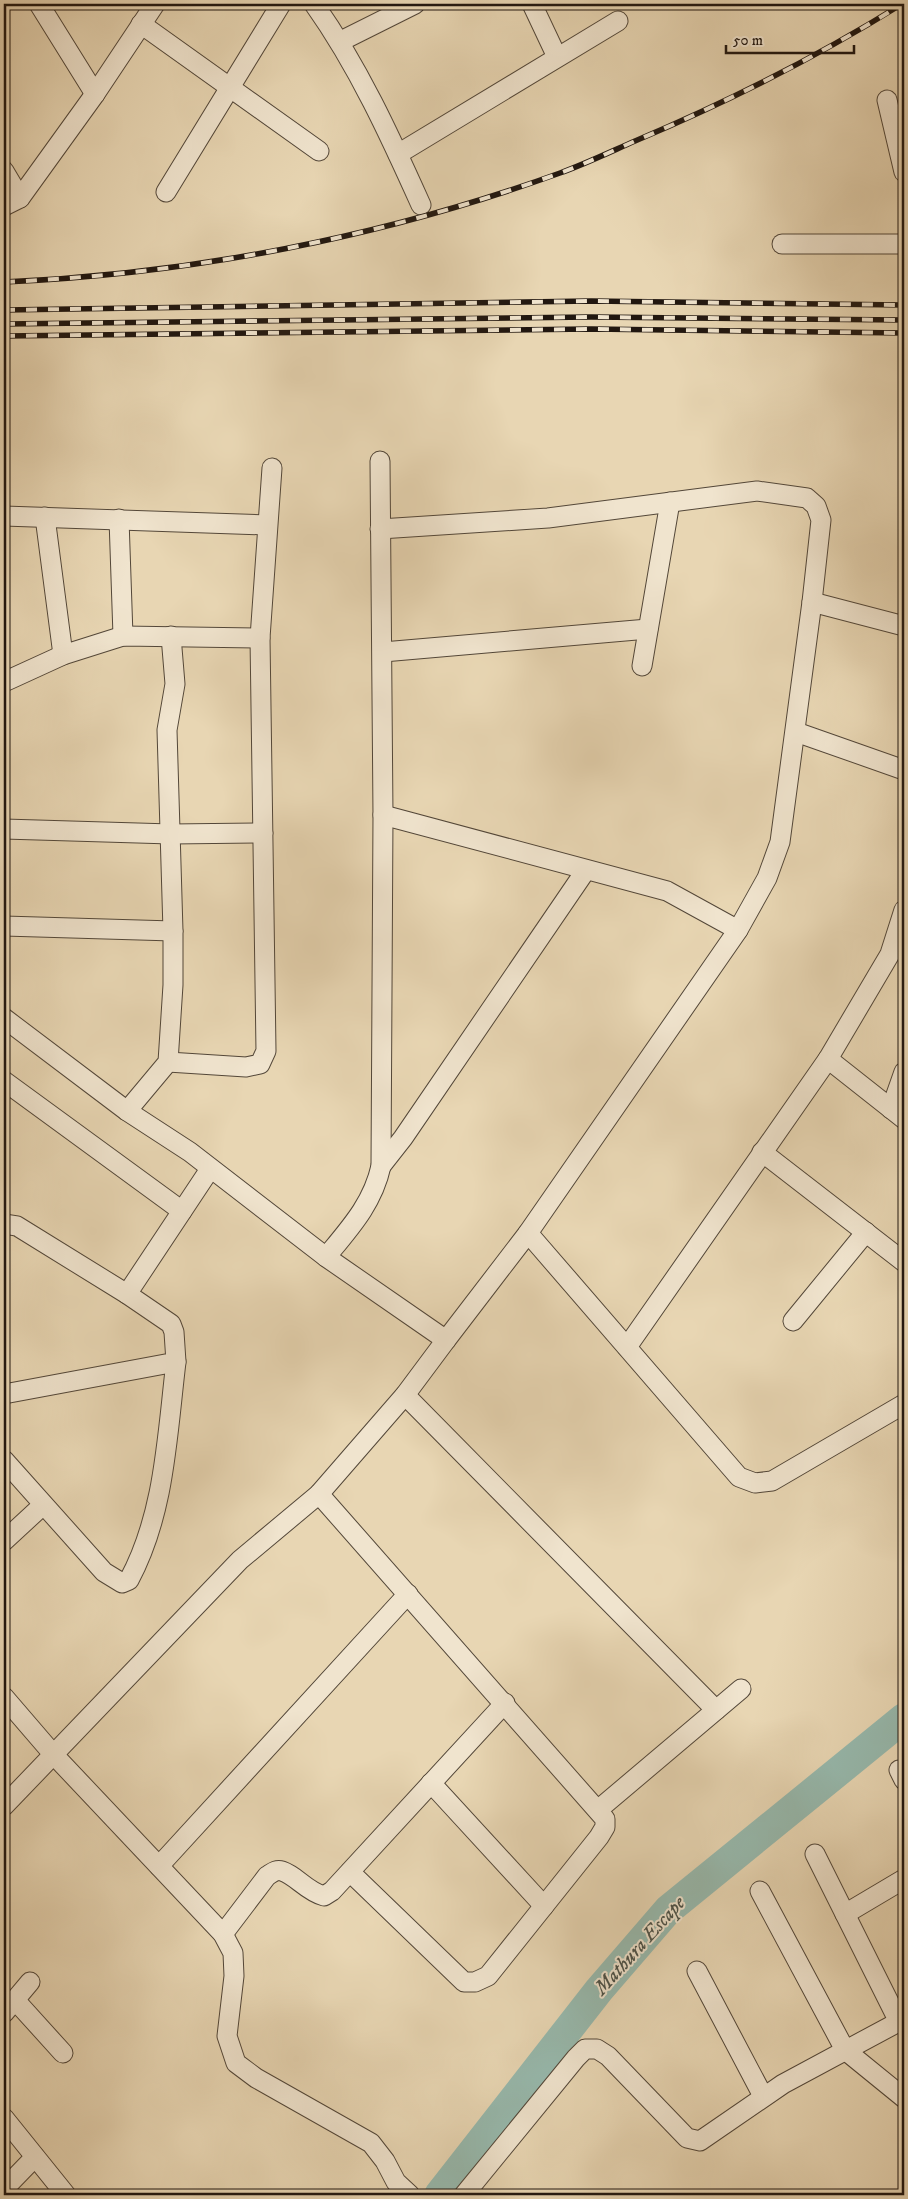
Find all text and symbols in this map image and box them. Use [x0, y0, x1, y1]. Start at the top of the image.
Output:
scale bar [726, 22, 853, 54]
text: 50 m [733, 31, 763, 50]
water label: Mathura Escape [588, 1891, 692, 2002]

